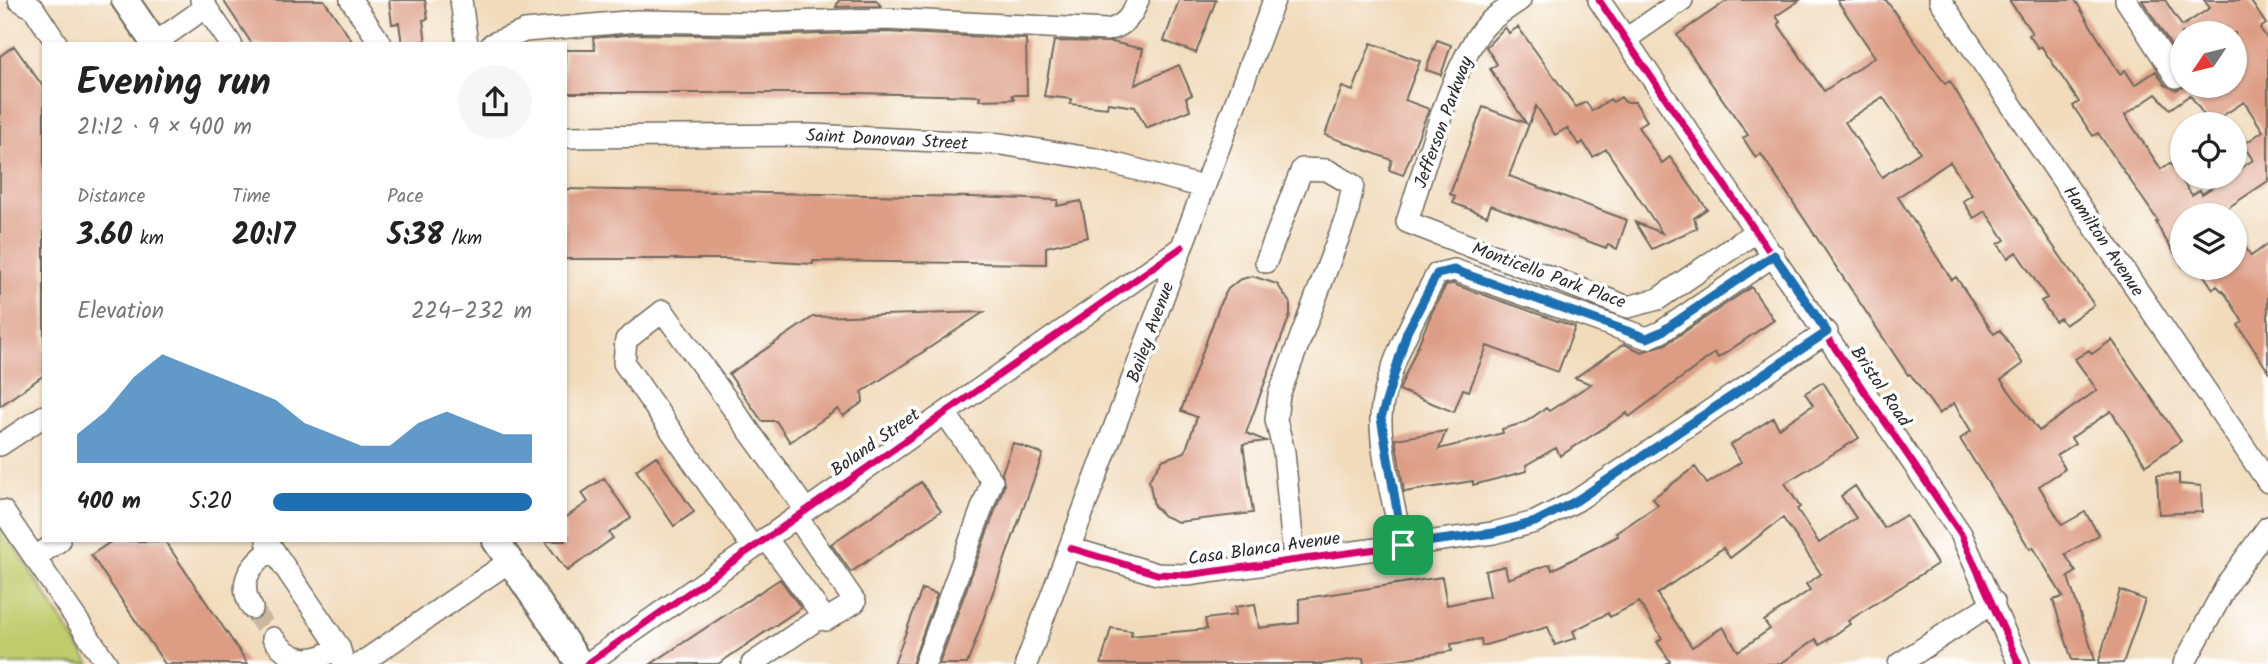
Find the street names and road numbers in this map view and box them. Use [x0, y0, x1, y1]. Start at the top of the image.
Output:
street label: Jefferson Parkway [1407, 52, 1482, 192]
street label: Saint Donovan Street [805, 122, 970, 159]
street label: Hamilton Avenue [2055, 180, 2151, 303]
street label: Monticello Park Place [1467, 235, 1630, 318]
street label: Bailey Avenue [1120, 278, 1183, 387]
street label: Bristol Road [1842, 341, 1918, 434]
street label: Boland Street [825, 401, 928, 485]
street label: Casa Blanca Avenue [1186, 524, 1342, 574]

